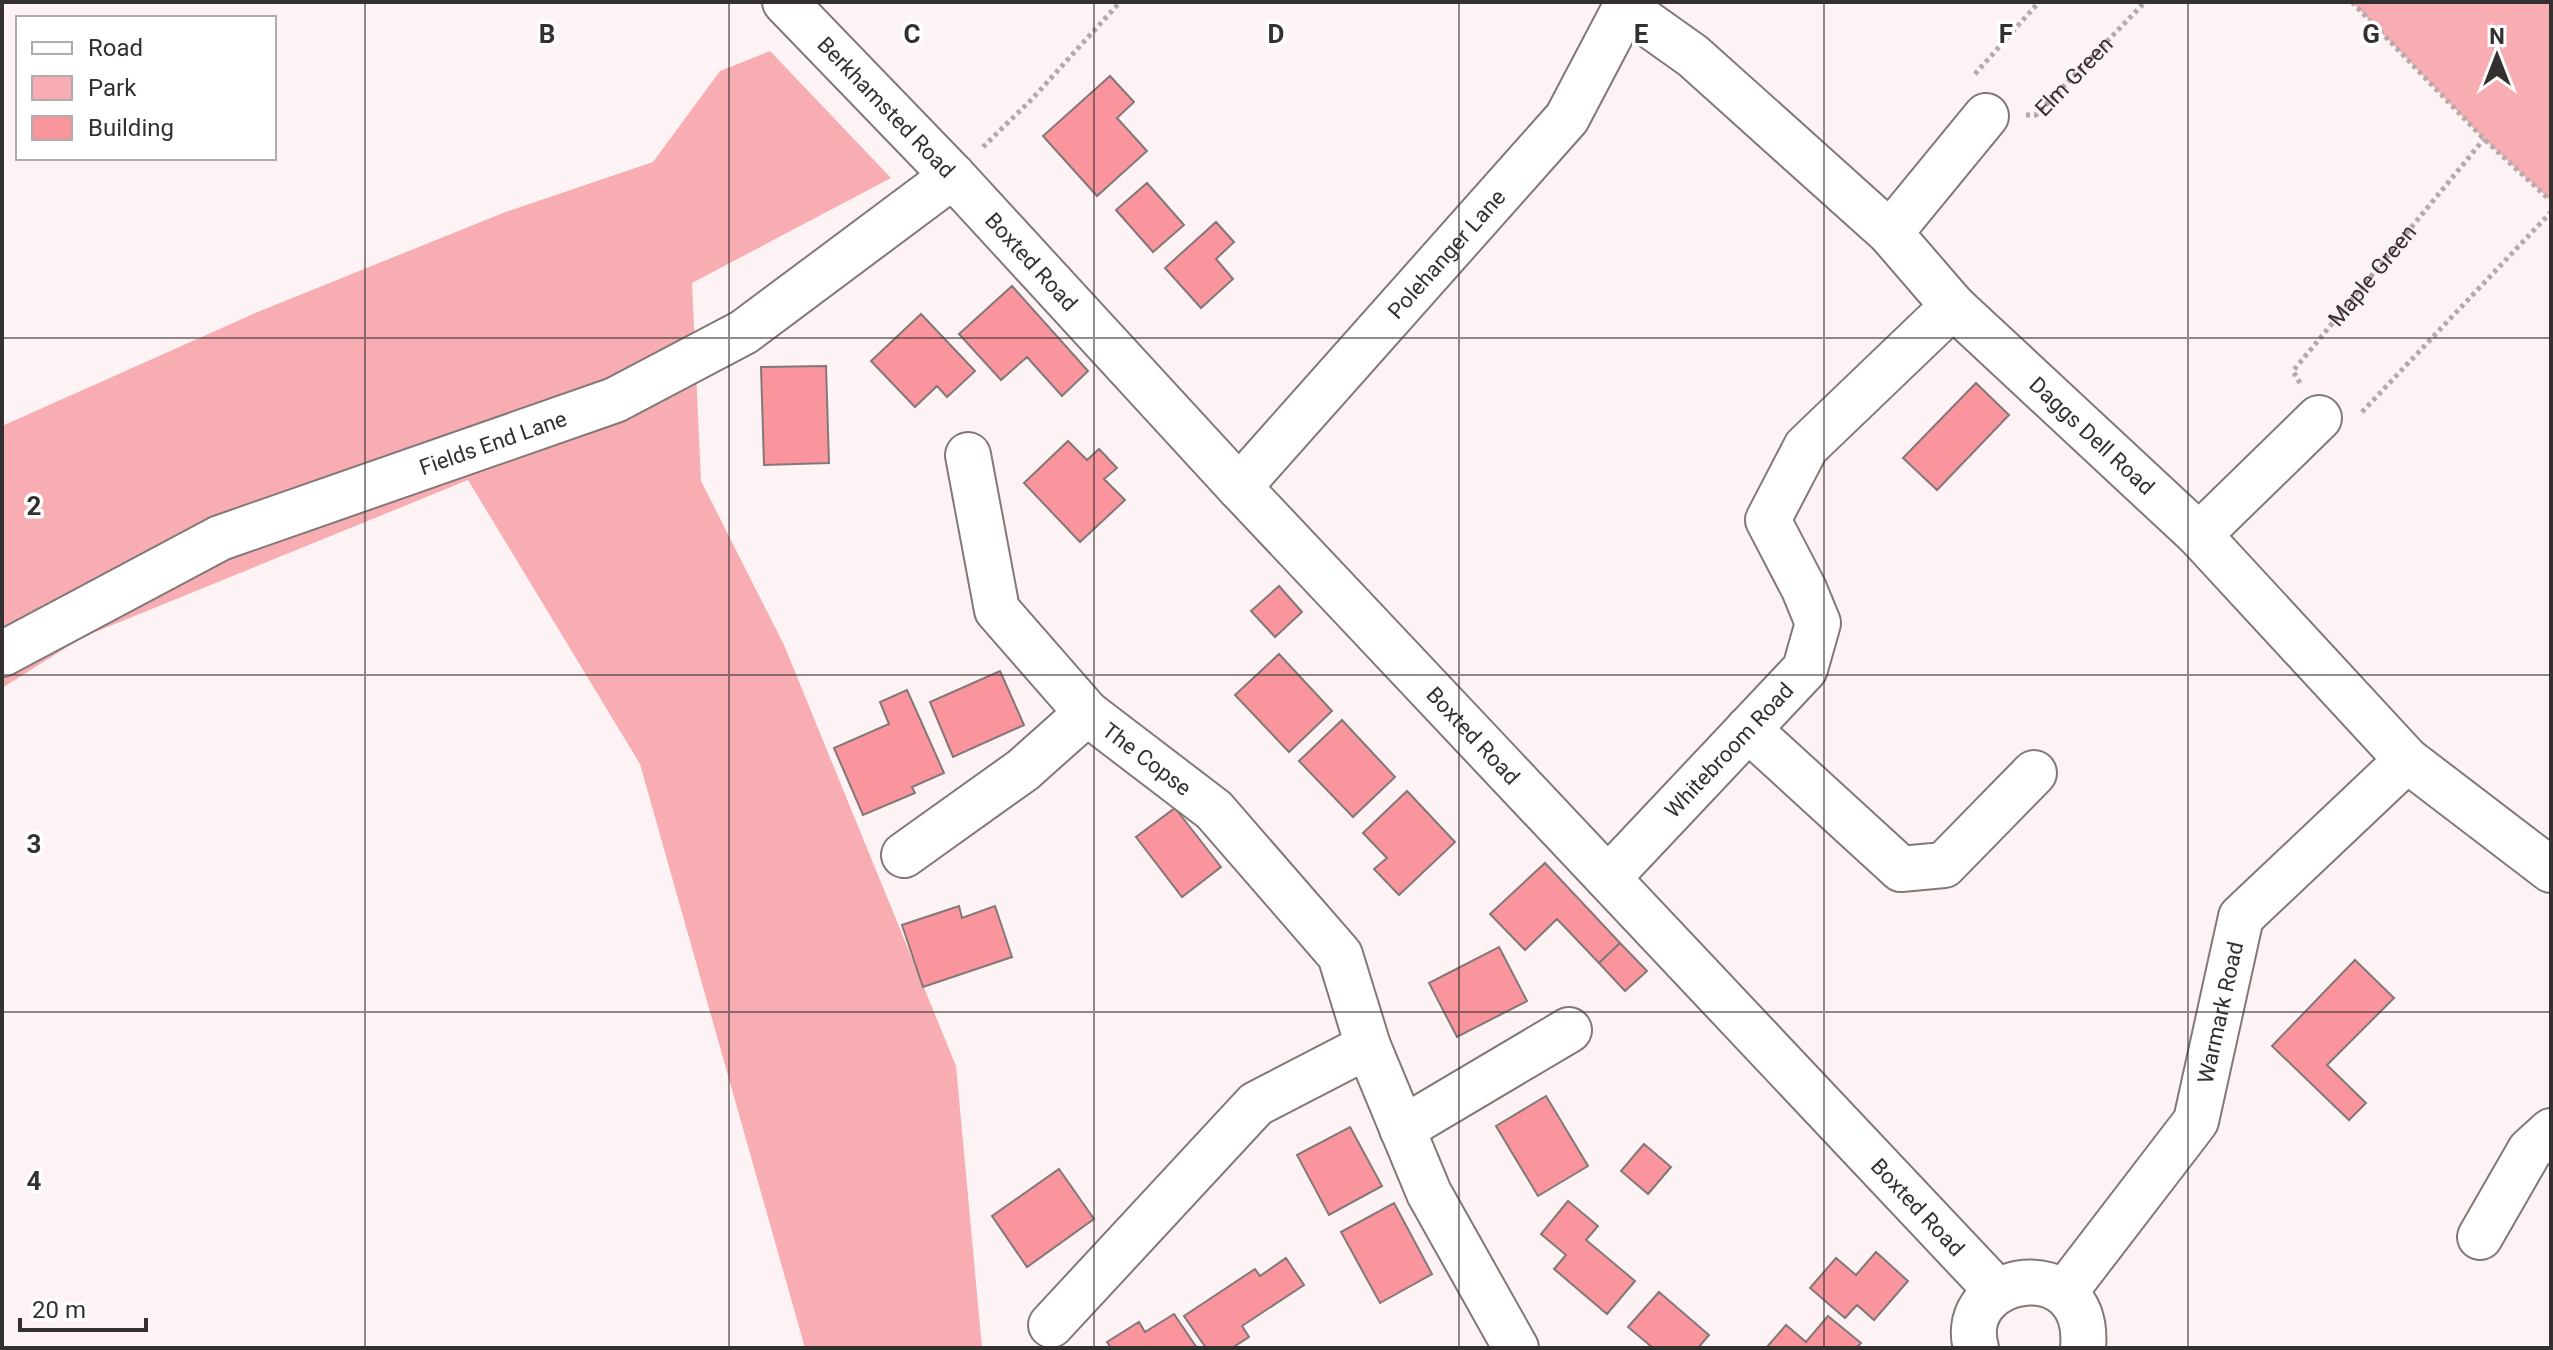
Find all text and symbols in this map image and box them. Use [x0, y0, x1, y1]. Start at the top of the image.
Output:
legend [16, 16, 276, 160]
north arrow [2457, 16, 2537, 96]
text: B [539, 19, 555, 49]
text: C [903, 19, 921, 49]
text: D [1268, 19, 1284, 49]
text: E [1634, 19, 1649, 49]
text: F [1999, 19, 2013, 49]
text: G [2362, 19, 2380, 49]
text: N [2489, 24, 2505, 49]
street label: Berkhamsted Road [813, 31, 960, 183]
street label: Elm Green [2030, 31, 2117, 121]
text: Road [88, 34, 143, 62]
text: Park [88, 74, 137, 102]
text: Building [88, 114, 174, 142]
street label: Polehanger Lane [1382, 184, 1510, 323]
street label: Boxted Road [980, 207, 1083, 316]
street label: Maple Green [2323, 219, 2421, 331]
street label: Daggs Dell Road [2025, 372, 2159, 499]
street label: Fields End Lane [416, 405, 570, 480]
text: 2 [27, 491, 41, 521]
street label: Whitebroom Road [1659, 677, 1798, 822]
street label: Boxted Road [1422, 682, 1525, 789]
street label: The Copse [1098, 717, 1196, 801]
text: 3 [27, 829, 41, 859]
street label: Warmark Road [2192, 939, 2248, 1086]
street label: Boxted Road [1866, 1153, 1970, 1261]
text: 4 [27, 1166, 42, 1196]
scale bar [20, 1282, 146, 1332]
text: 20 m [32, 1296, 86, 1324]

